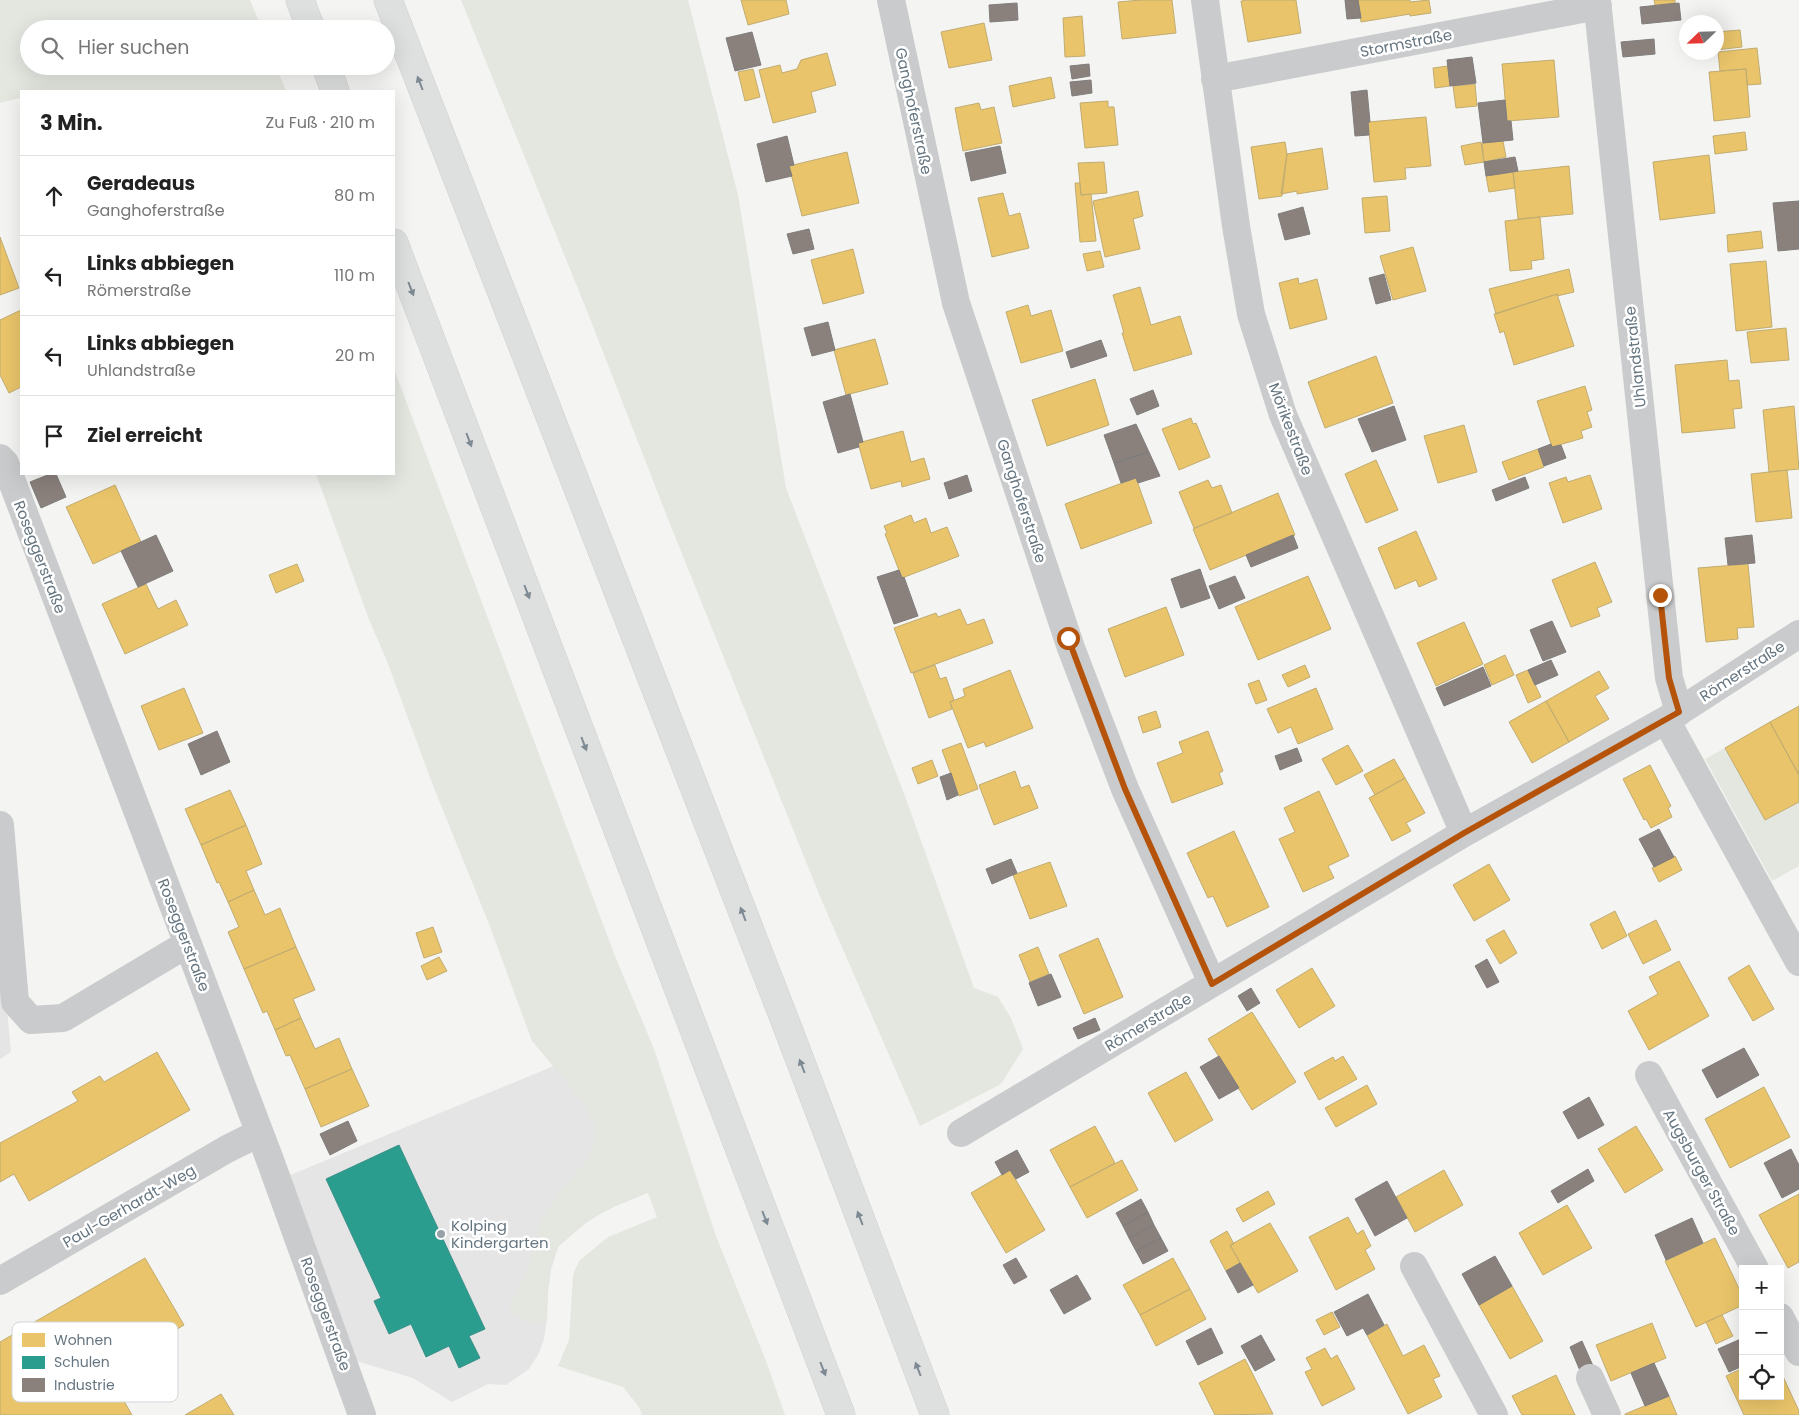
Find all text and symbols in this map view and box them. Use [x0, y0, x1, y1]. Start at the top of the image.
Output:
north arrow [1679, 15, 1724, 60]
search box [20, 20, 395, 75]
street label: Stormstraße [1358, 24, 1454, 62]
icon: search [38, 34, 66, 62]
text: Hier suchen [78, 34, 189, 61]
street label: Ganghoferstraße [890, 46, 938, 176]
one-way arrow [416, 76, 424, 91]
text: 3 Min. [40, 108, 103, 137]
text: Zu Fuß · 210 m [266, 111, 375, 134]
text: Geradeaus [87, 170, 195, 197]
icon: ahead [40, 182, 68, 210]
text: 80 m [334, 184, 375, 207]
text: Ganghoferstraße [87, 199, 225, 222]
text: Links abbiegen [87, 250, 234, 277]
icon: left [40, 262, 68, 290]
text: 110 m [334, 264, 375, 287]
text: Römerstraße [87, 279, 191, 302]
one-way arrow [408, 281, 415, 296]
street label: Uhlandstraße [1619, 305, 1651, 409]
text: Links abbiegen [87, 330, 234, 357]
icon: left [40, 342, 68, 370]
text: 20 m [335, 344, 375, 367]
text: Uhlandstraße [87, 359, 196, 382]
street label: Mörikestraße [1264, 380, 1318, 478]
icon: arrive [40, 422, 68, 450]
text: Ziel erreicht [87, 422, 203, 449]
one-way arrow [466, 433, 473, 448]
street label: Ganghoferstraße [992, 436, 1052, 566]
street label: Roseggerstraße [9, 497, 71, 617]
route end [1649, 584, 1672, 607]
one-way arrow [524, 585, 531, 600]
route start [1057, 627, 1080, 650]
street label: Römerstraße [1695, 636, 1789, 706]
one-way arrow [581, 737, 589, 751]
street label: Roseggerstraße [153, 875, 215, 995]
one-way arrow [739, 906, 747, 921]
street label: Römerstraße [1101, 988, 1195, 1056]
one-way arrow [798, 1058, 806, 1073]
street label: Augsburger Straße [1658, 1105, 1746, 1239]
street label: Paul-Gerhardt-Weg [59, 1159, 199, 1253]
one-way arrow [856, 1210, 863, 1225]
one-way arrow [761, 1211, 769, 1226]
place label: Kolping Kindergarten [451, 1215, 549, 1253]
marker: Kolping Kindergarten [435, 1228, 447, 1240]
street label: Roseggerstraße [296, 1254, 356, 1374]
map controls [1739, 1265, 1784, 1400]
button: + [1739, 1265, 1784, 1310]
button: − [1739, 1310, 1784, 1355]
legend [12, 1322, 178, 1402]
text: Wohnen [54, 1330, 112, 1350]
text: Schulen [54, 1352, 110, 1372]
button: locate [1739, 1355, 1784, 1400]
one-way arrow [820, 1362, 827, 1377]
one-way arrow [914, 1362, 921, 1377]
text: Industrie [54, 1375, 115, 1395]

